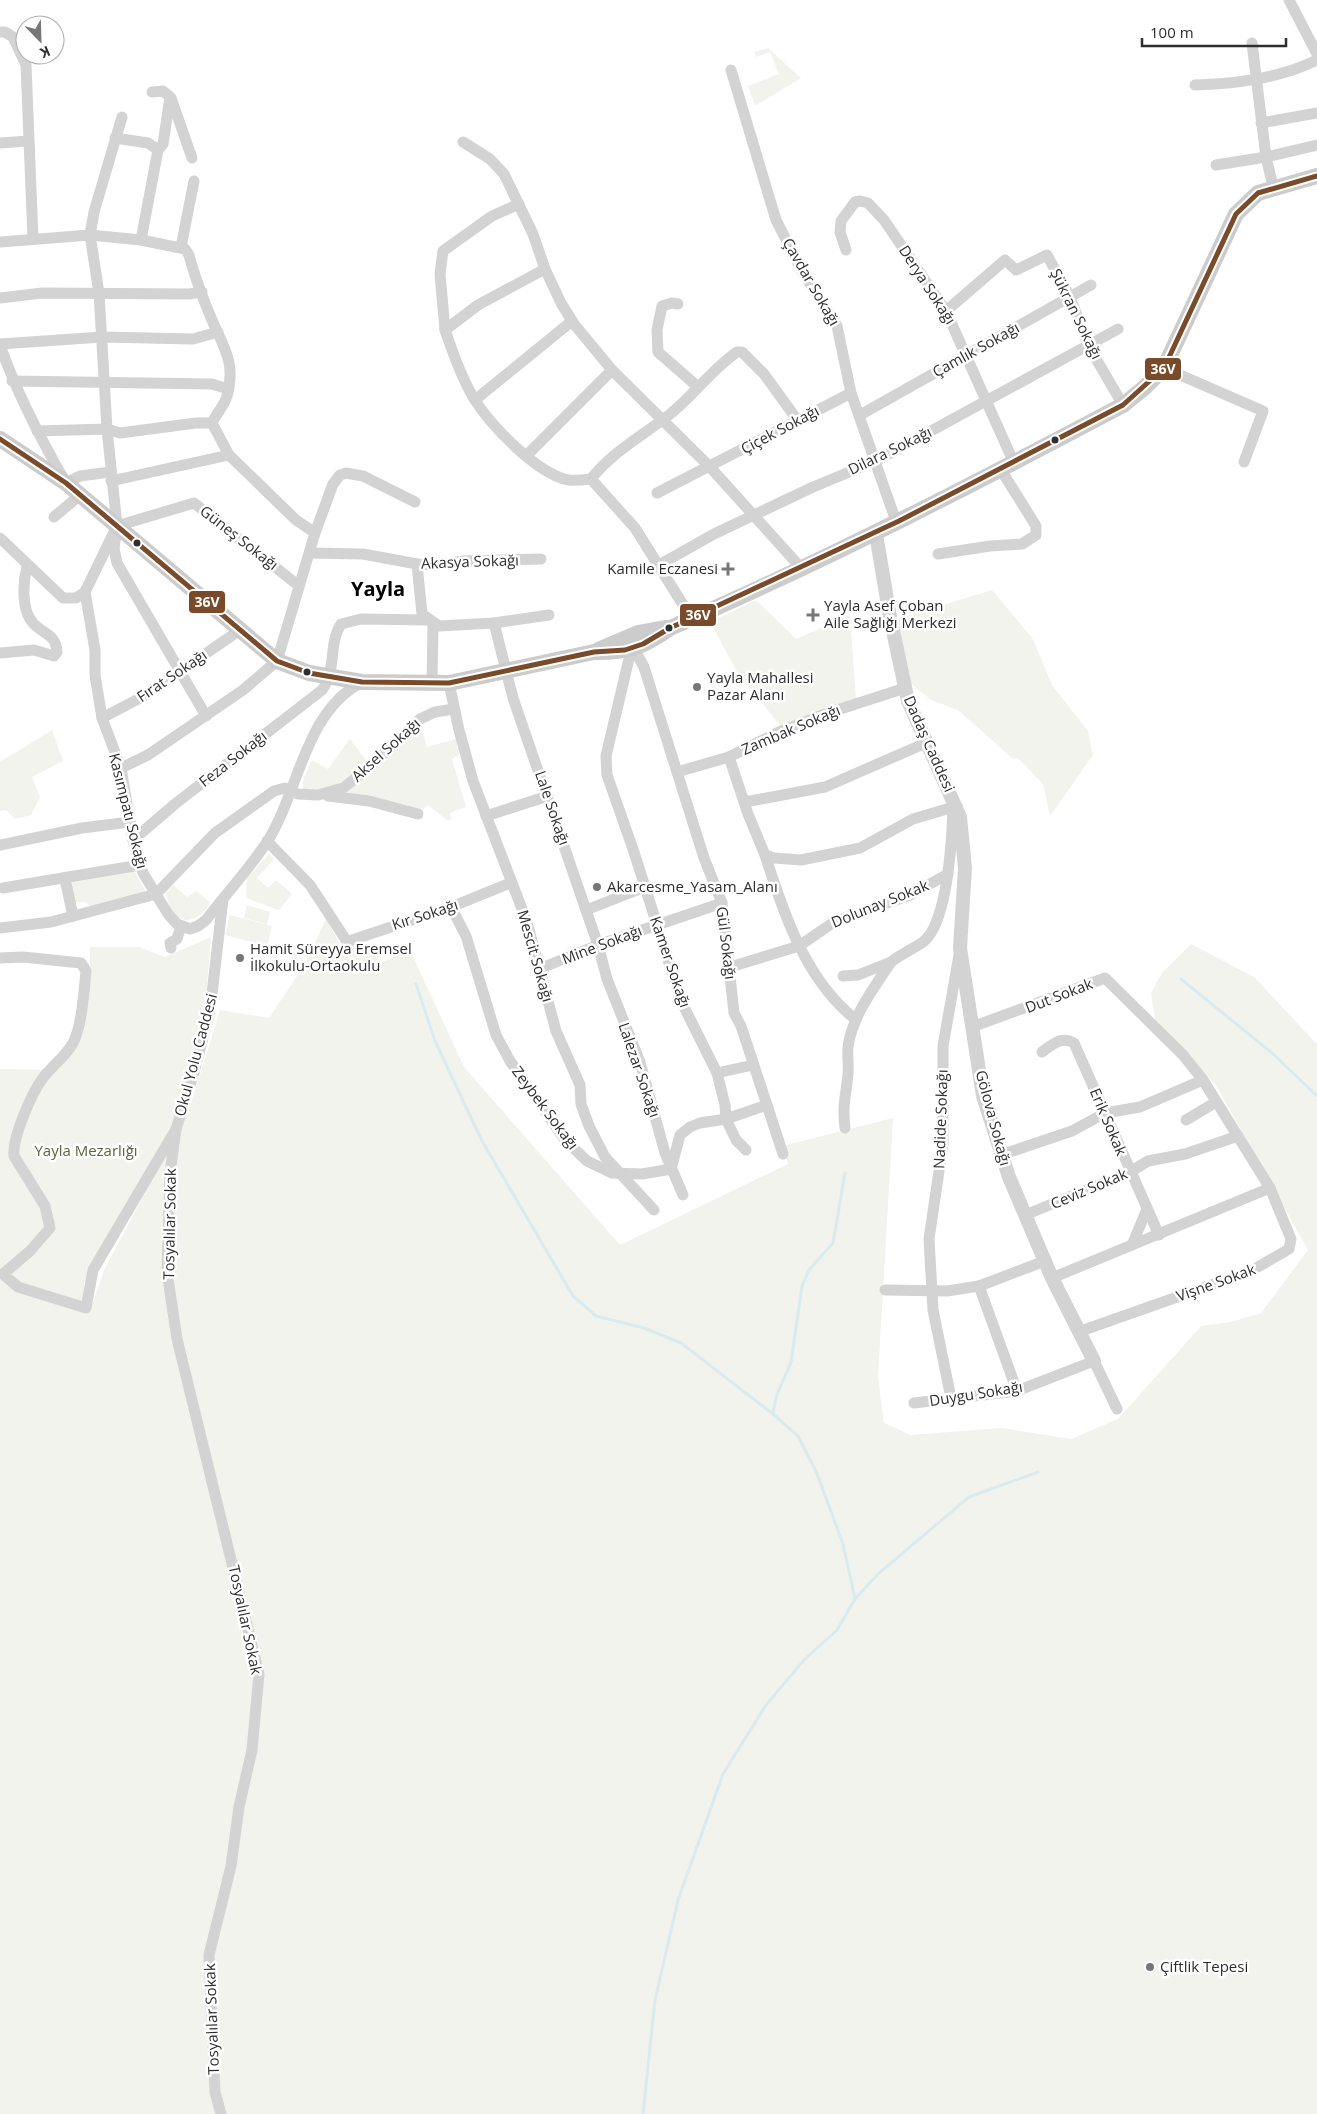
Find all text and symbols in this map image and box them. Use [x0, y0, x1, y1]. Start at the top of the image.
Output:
north arrow [15, 15, 65, 65]
scale bar [1142, 15, 1286, 47]
text: 100 m [1150, 22, 1194, 42]
text: K [37, 42, 53, 63]
street label: Çavdar Sokağı [779, 234, 845, 329]
street label: Derya Sokağı [895, 241, 961, 328]
street label: Şükran Sokağı [1046, 265, 1107, 362]
street label: Çamlık Sokağı [929, 317, 1023, 381]
line badge: 36V [1144, 357, 1182, 381]
text: 36V [1150, 359, 1176, 378]
street label: Çiçek Sokağı [737, 400, 822, 458]
street label: Dilara Sokağı [844, 421, 935, 479]
unlabelled marker [1050, 435, 1060, 445]
street label: Güneş Sokağı [196, 500, 283, 574]
unlabelled marker [132, 538, 142, 548]
street label: Akasya Sokağı [421, 549, 519, 573]
place label: Kamile Eczanesi [607, 558, 718, 578]
marker: Kamile Eczanesi [722, 563, 734, 575]
district label: Yayla [351, 575, 405, 602]
line badge: 36V [188, 590, 226, 614]
text: 36V [194, 592, 220, 611]
place label: Yayla Asef Çoban Aile Sağlığı Merkezi [824, 595, 957, 632]
line badge: 36V [679, 603, 717, 627]
text: 36V [685, 605, 711, 624]
marker: Yayla Asef Çoban Aile Sağlığı Merkezi [806, 608, 820, 622]
unlabelled marker [664, 623, 674, 633]
street label: Fırat Sokağı [132, 644, 210, 706]
unlabelled marker [302, 667, 312, 677]
place label: Yayla Mahallesi Pazar Alanı [707, 667, 814, 704]
marker: Yayla Mahallesi Pazar Alanı [691, 681, 703, 693]
street label: Dadaş Caddesi [900, 692, 960, 795]
street label: Zambak Sokağı [738, 699, 843, 759]
street label: Aksel Sokağı [347, 713, 424, 785]
street label: Feza Sokağı [194, 725, 270, 791]
street label: Kasımpatı Sokağı [105, 751, 153, 871]
street label: Lale Sokağı [531, 768, 575, 848]
street label: Dolunay Sokak [828, 874, 931, 932]
place label: Akarcesme_Yasam_Alanı [607, 876, 778, 896]
marker: Akarcesme_Yasam_Alanı [591, 881, 603, 893]
street label: Kır Sokağı [389, 894, 460, 934]
street label: Gül Sokağı [713, 905, 741, 980]
street label: Mescit Sokağı [513, 907, 559, 1004]
street label: Kamer Sokağı [646, 913, 696, 1010]
street label: Mine Sokağı [559, 920, 645, 968]
place label: Hamit Süreyya Eremsel İlkokulu-Ortaokulu [250, 938, 412, 975]
marker: Hamit Süreyya Eremsel İlkokulu-Ortaokulu [234, 952, 246, 964]
street label: Dut Sokak [1022, 973, 1095, 1017]
street label: Okul Yolu Caddesi [169, 991, 221, 1118]
street label: Lalezar Sokağı [614, 1020, 666, 1120]
street label: Zeybek Sokağı [508, 1062, 584, 1153]
street label: Gölova Sokağı [972, 1068, 1016, 1168]
street label: Nadide Sokağı [928, 1069, 952, 1169]
street label: Erik Sokak [1086, 1085, 1132, 1158]
park label: Yayla Mezarlığı [34, 1140, 138, 1160]
street label: Ceviz Sokak [1047, 1163, 1130, 1213]
street label: Tosyalılar Sokak [158, 1168, 180, 1280]
street label: Vişne Sokak [1173, 1258, 1258, 1306]
street label: Duygu Sokağı [928, 1376, 1024, 1410]
street label: Tosyalılar Sokak [225, 1563, 267, 1676]
place label: Çiftlik Tepesi [1160, 1956, 1248, 1976]
marker: Çiftlik Tepesi [1144, 1961, 1156, 1973]
street label: Tosyalılar Sokak [199, 1963, 223, 2075]

